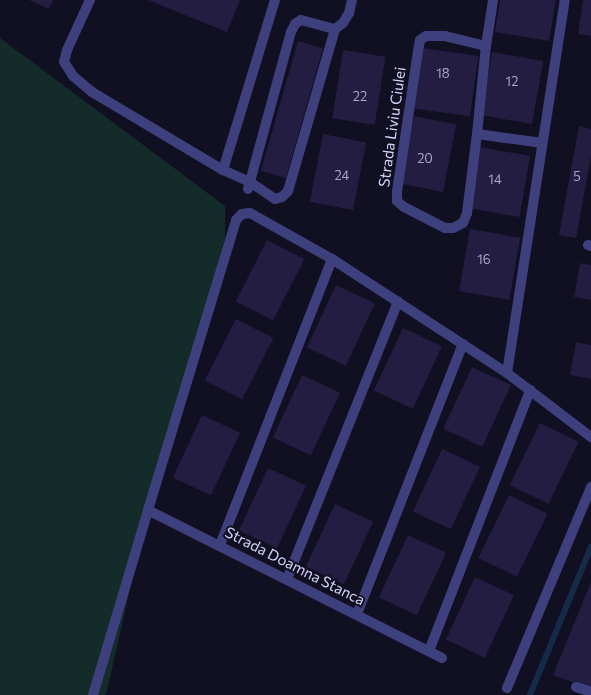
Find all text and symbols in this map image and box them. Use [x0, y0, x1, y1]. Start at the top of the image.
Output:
house number: 18 [436, 65, 450, 81]
street label: Strada Liviu Ciulei [375, 66, 409, 188]
house number: 12 [506, 73, 518, 89]
house number: 22 [353, 88, 367, 104]
house number: 20 [417, 150, 433, 166]
house number: 24 [335, 167, 349, 183]
house number: 5 [573, 168, 581, 184]
house number: 14 [488, 171, 502, 187]
house number: 16 [477, 251, 491, 267]
street label: Strada Doamna Stanca [222, 523, 368, 609]

